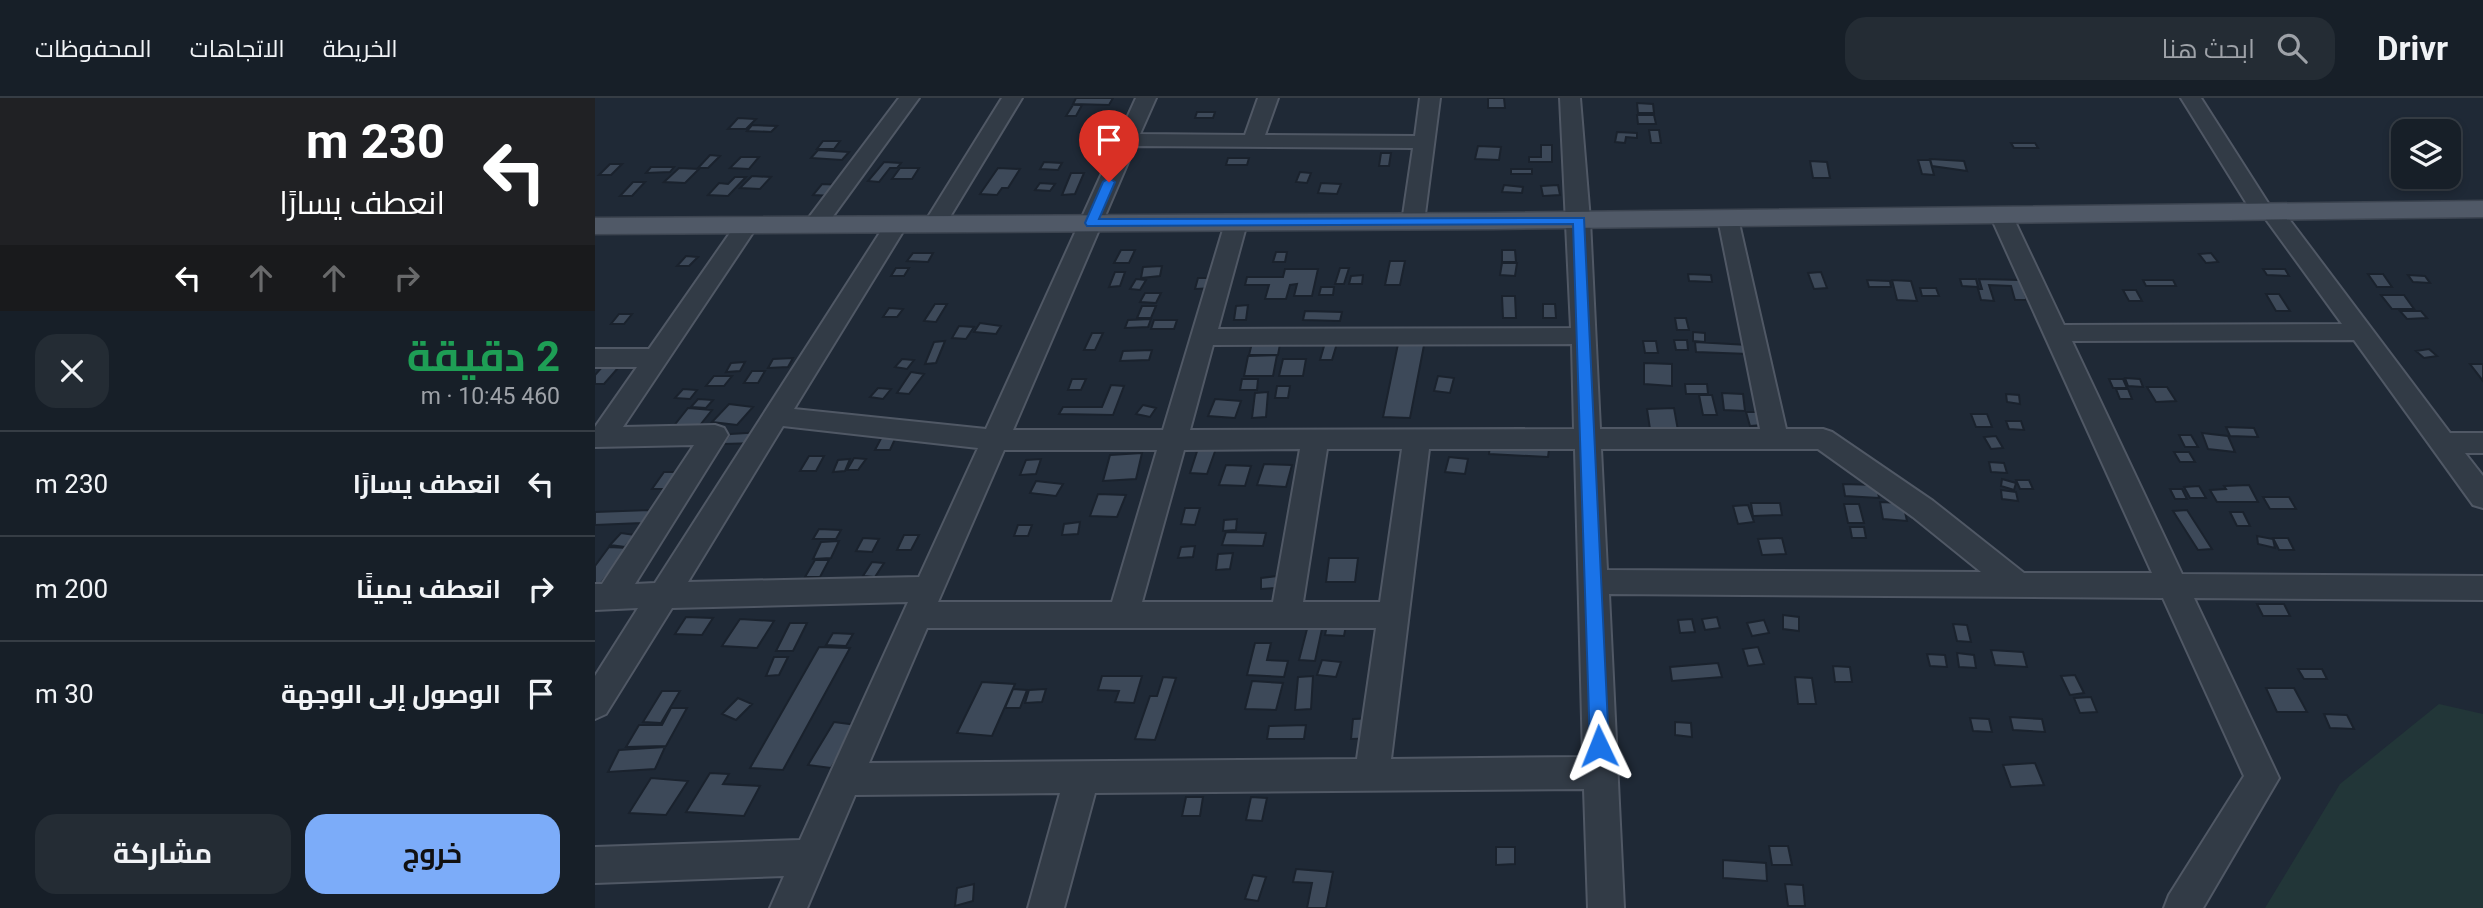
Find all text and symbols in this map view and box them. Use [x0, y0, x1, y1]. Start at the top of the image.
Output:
search box [1845, 17, 2335, 80]
icon: search [2273, 29, 2311, 67]
text: Drivr [2377, 29, 2448, 68]
text: ابحث هنا [2162, 34, 2255, 64]
text: المحفوظات [35, 35, 152, 63]
text: الاتجاهات [190, 35, 285, 63]
text: الخريطة [323, 35, 398, 63]
pin [1079, 110, 1139, 182]
text: 230 m [306, 113, 445, 170]
map controls [2391, 119, 2461, 189]
button: layers [2391, 119, 2461, 189]
icon: arrive [1090, 121, 1128, 159]
icon: left [469, 126, 560, 217]
text: انعطف يسارًا [279, 184, 445, 222]
icon: left [169, 259, 207, 297]
icon: ahead [242, 259, 280, 297]
icon: ahead [315, 259, 353, 297]
icon: right [388, 259, 426, 297]
text: 2 دقيقة [407, 332, 560, 381]
button: close [35, 334, 109, 408]
text: 460 m · 10:45 [421, 383, 560, 410]
icon: left [522, 465, 560, 503]
text: 230 m [35, 469, 108, 499]
text: انعطف يسارًا [353, 469, 501, 499]
icon: right [522, 570, 560, 608]
text: 200 m [35, 574, 108, 604]
text: انعطف يمينًا [356, 574, 501, 604]
icon: arrive [522, 675, 560, 713]
text: 30 m [35, 679, 94, 709]
text: الوصول إلى الوجهة [281, 679, 501, 709]
position arrow [1562, 709, 1636, 783]
button: مشاركة [35, 814, 291, 894]
button: خروج [305, 814, 560, 894]

